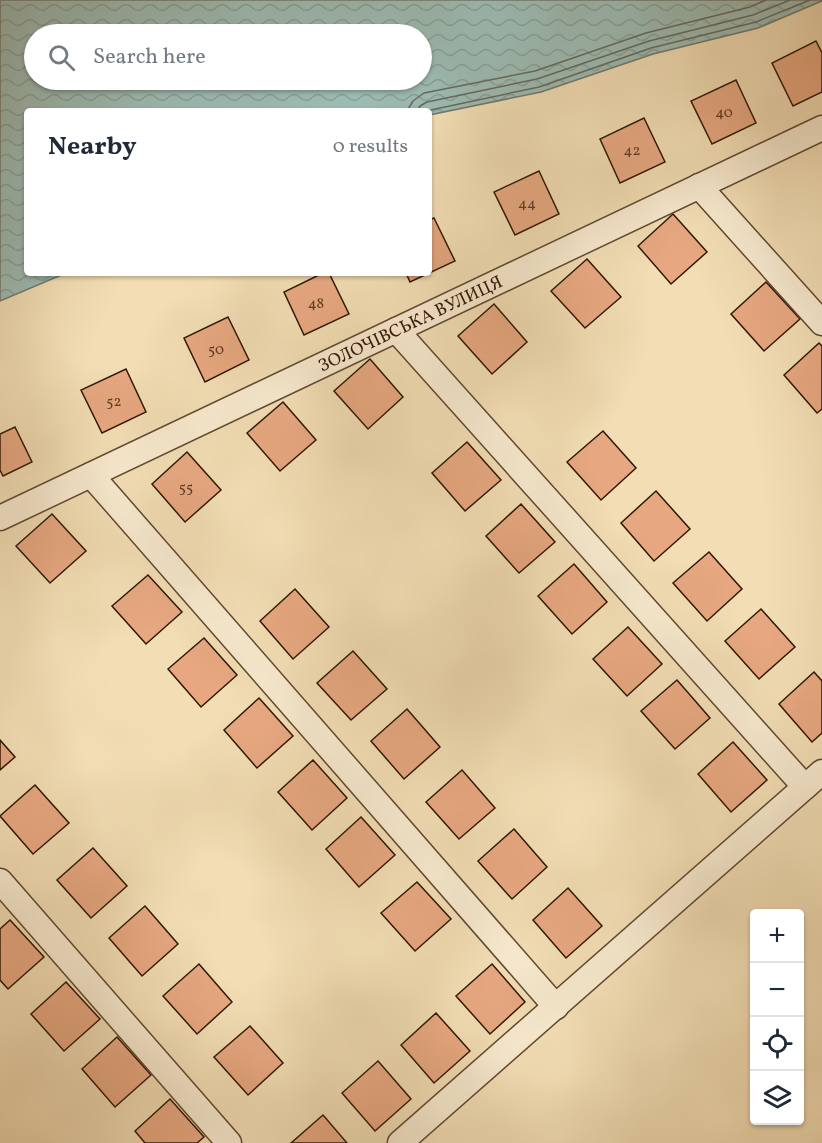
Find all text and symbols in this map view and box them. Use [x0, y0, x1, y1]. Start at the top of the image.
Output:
search box [24, 24, 432, 90]
icon: search [45, 41, 78, 74]
text: Search here [93, 42, 206, 73]
house number: 40 [715, 103, 733, 124]
text: Nearby [48, 129, 137, 165]
text: 0 results [333, 133, 408, 161]
house number: 42 [623, 141, 641, 162]
house number: 44 [518, 194, 536, 215]
street label: ЗОЛОЧІВСЬКА ВУЛИЦЯ [314, 270, 507, 379]
house number: 48 [308, 294, 324, 315]
house number: 50 [208, 340, 224, 361]
house number: 52 [106, 392, 122, 413]
house number: 55 [179, 478, 193, 499]
map controls [750, 909, 804, 1125]
button: + [750, 909, 804, 963]
button: − [750, 963, 804, 1017]
button: locate [750, 1017, 804, 1071]
button: layers [750, 1071, 804, 1125]

